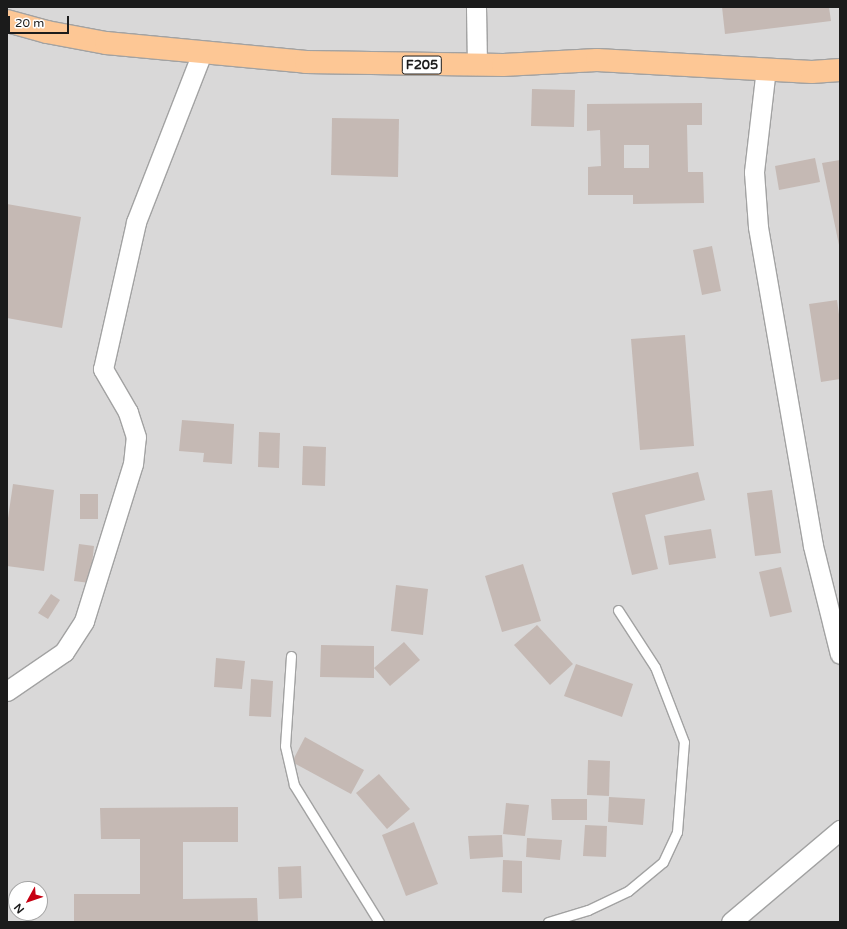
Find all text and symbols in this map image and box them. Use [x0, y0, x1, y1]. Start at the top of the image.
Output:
scale bar [10, 8, 71, 34]
text: 20 m [15, 16, 44, 30]
road number: F205 [401, 54, 443, 76]
north arrow [8, 881, 48, 921]
text: N [11, 901, 27, 916]

